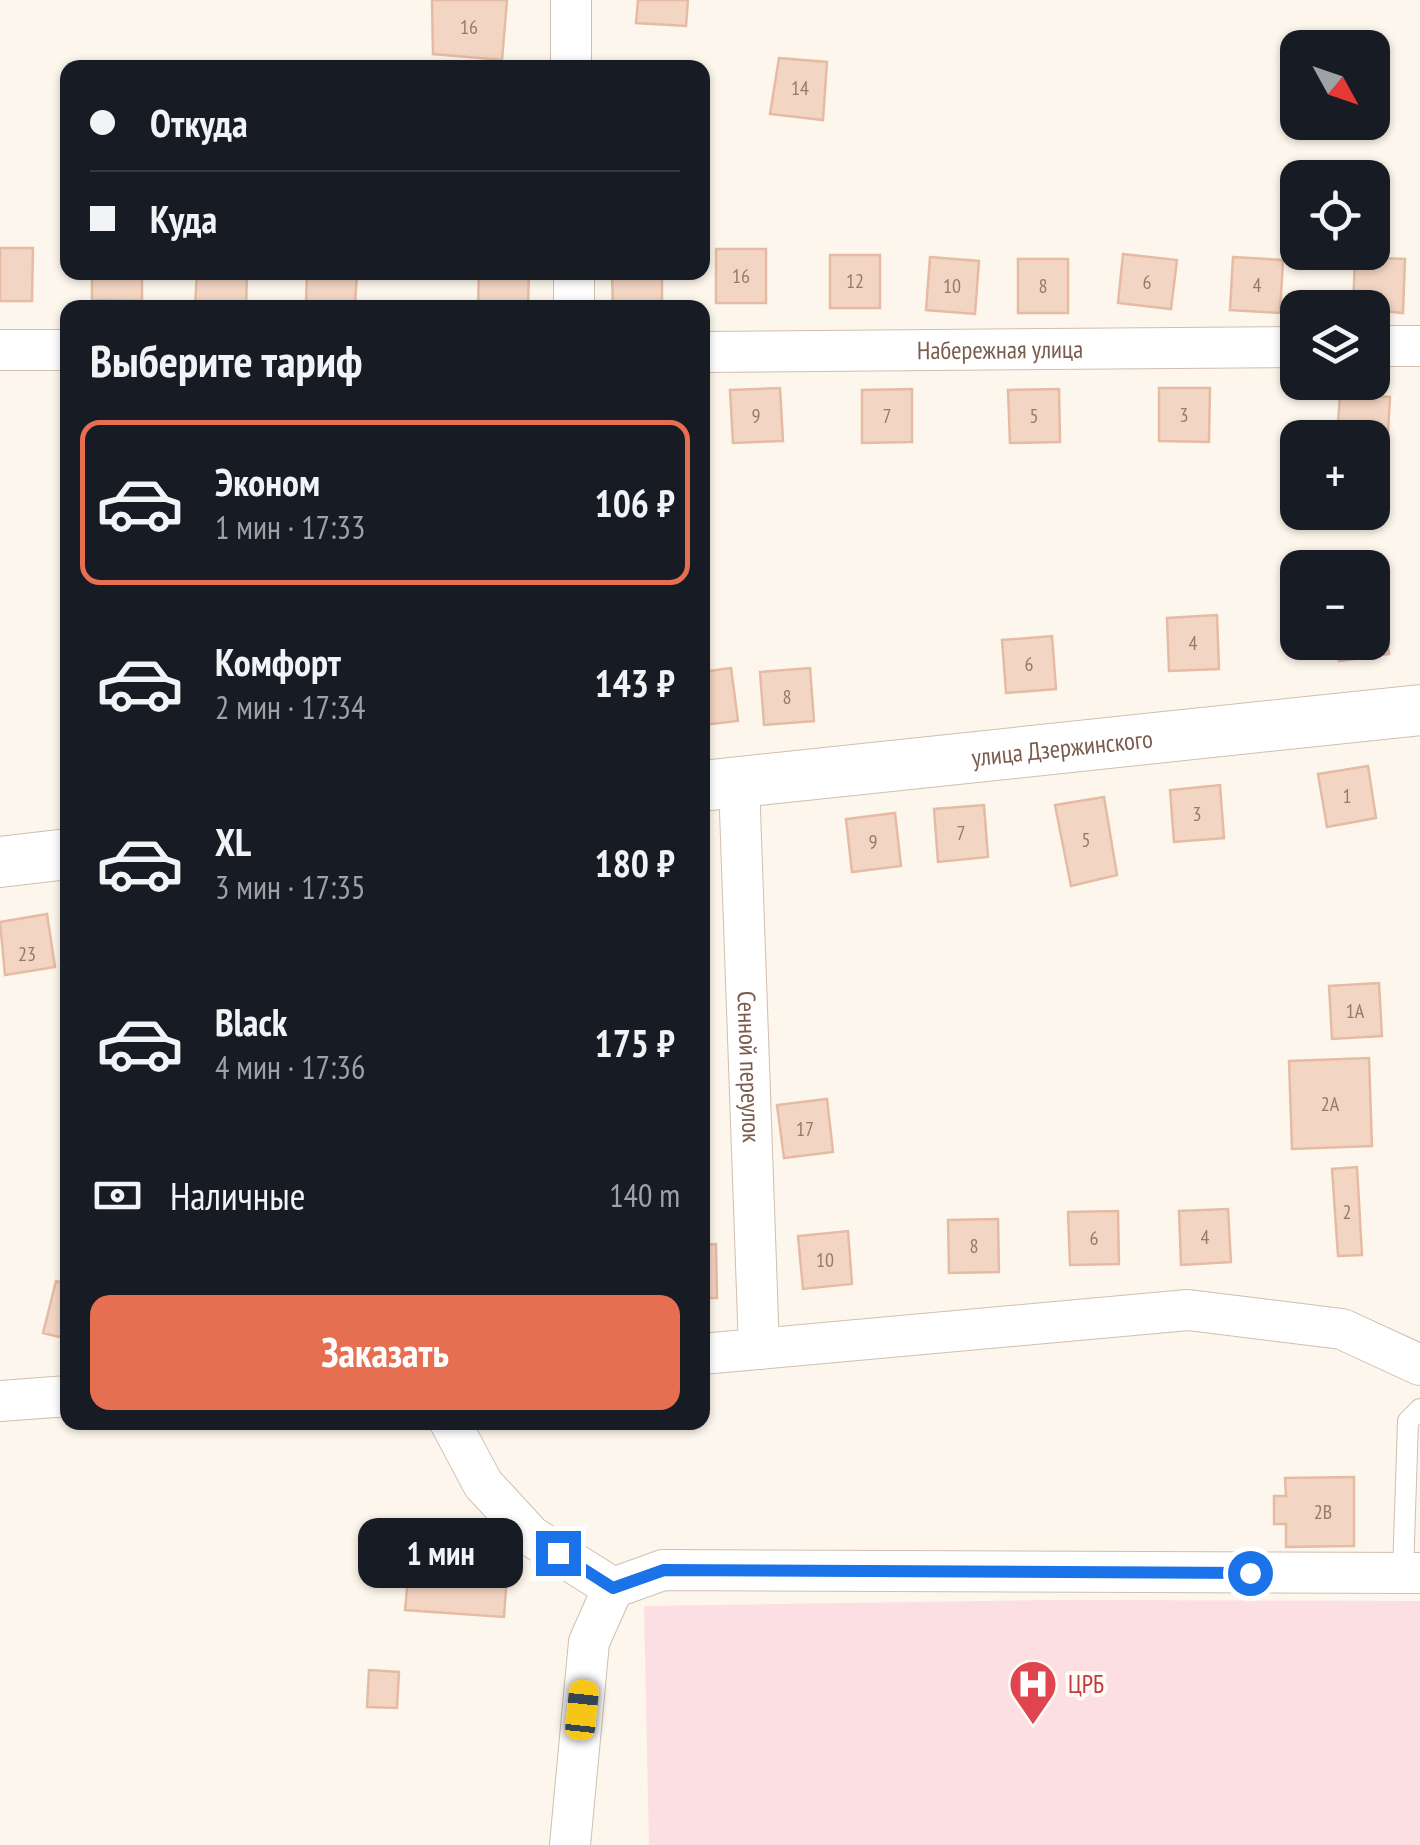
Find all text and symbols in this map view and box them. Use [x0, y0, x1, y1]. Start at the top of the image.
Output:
house number: 16 [460, 14, 478, 40]
north arrow [1280, 30, 1390, 140]
map controls [1280, 30, 1390, 660]
house number: 14 [791, 75, 809, 101]
text: Откуда [150, 98, 248, 147]
button: locate [1280, 160, 1390, 270]
text: Куда [150, 194, 217, 243]
house number: 16 [732, 263, 750, 289]
house number: 12 [846, 268, 864, 294]
house number: 6 [1143, 269, 1152, 295]
house number: 4 [1253, 272, 1262, 298]
house number: 10 [943, 273, 961, 299]
house number: 8 [1039, 273, 1048, 299]
button: layers [1280, 290, 1390, 400]
text: Выберите тариф [90, 331, 362, 389]
street label: Набережная улица [917, 333, 1083, 366]
house number: 3 [1180, 402, 1189, 428]
house number: 9 [752, 403, 761, 429]
house number: 7 [883, 403, 892, 429]
house number: 5 [1030, 403, 1039, 429]
button: + [1280, 420, 1390, 530]
text: Эконом [215, 457, 320, 506]
icon: car [95, 458, 185, 548]
text: 106 ₽ [595, 478, 675, 527]
text: 1 мин · 17:33 [215, 506, 365, 548]
button: − [1280, 550, 1390, 660]
house number: 4 [1189, 630, 1198, 656]
text: Комфорт [215, 637, 341, 686]
icon: car [95, 638, 185, 728]
house number: 6 [1025, 651, 1034, 677]
text: 143 ₽ [595, 658, 675, 707]
house number: 8 [783, 684, 792, 710]
text: 2 мин · 17:34 [215, 686, 365, 728]
street label: улица Дзержинского [970, 722, 1154, 773]
house number: 1 [1343, 783, 1352, 809]
house number: 3 [1193, 801, 1202, 827]
text: XL [215, 817, 251, 866]
icon: car [95, 818, 185, 908]
house number: 7 [957, 820, 966, 846]
house number: 5 [1082, 827, 1091, 853]
house number: 9 [869, 829, 878, 855]
text: 180 ₽ [595, 838, 675, 887]
text: 3 мин · 17:35 [215, 866, 365, 908]
house number: 23 [18, 941, 36, 967]
street label: Сенной переулок [730, 990, 768, 1143]
text: Black [215, 997, 288, 1046]
icon: car [95, 998, 185, 1088]
house number: 1А [1346, 998, 1365, 1024]
text: 175 ₽ [595, 1018, 675, 1067]
text: 4 мин · 17:36 [215, 1046, 365, 1088]
house number: 2А [1321, 1091, 1340, 1117]
house number: 17 [796, 1116, 814, 1142]
icon: cash [90, 1168, 145, 1223]
text: Наличные [170, 1171, 305, 1220]
text: 140 m [609, 1174, 680, 1216]
house number: 2 [1343, 1199, 1352, 1225]
house number: 4 [1201, 1224, 1210, 1250]
house number: 6 [1090, 1225, 1099, 1251]
house number: 8 [970, 1233, 979, 1259]
house number: 10 [816, 1247, 834, 1273]
button: Заказать [90, 1295, 680, 1410]
house number: 2В [1314, 1499, 1332, 1525]
callout: 1 мин [358, 1518, 523, 1588]
route end [536, 1531, 581, 1576]
text: 1 мин [406, 1532, 475, 1574]
route start [1228, 1551, 1273, 1596]
hospital icon: ЦРБ [1007, 1658, 1059, 1726]
place label: ЦРБ [1068, 1668, 1104, 1700]
car [564, 1679, 600, 1741]

